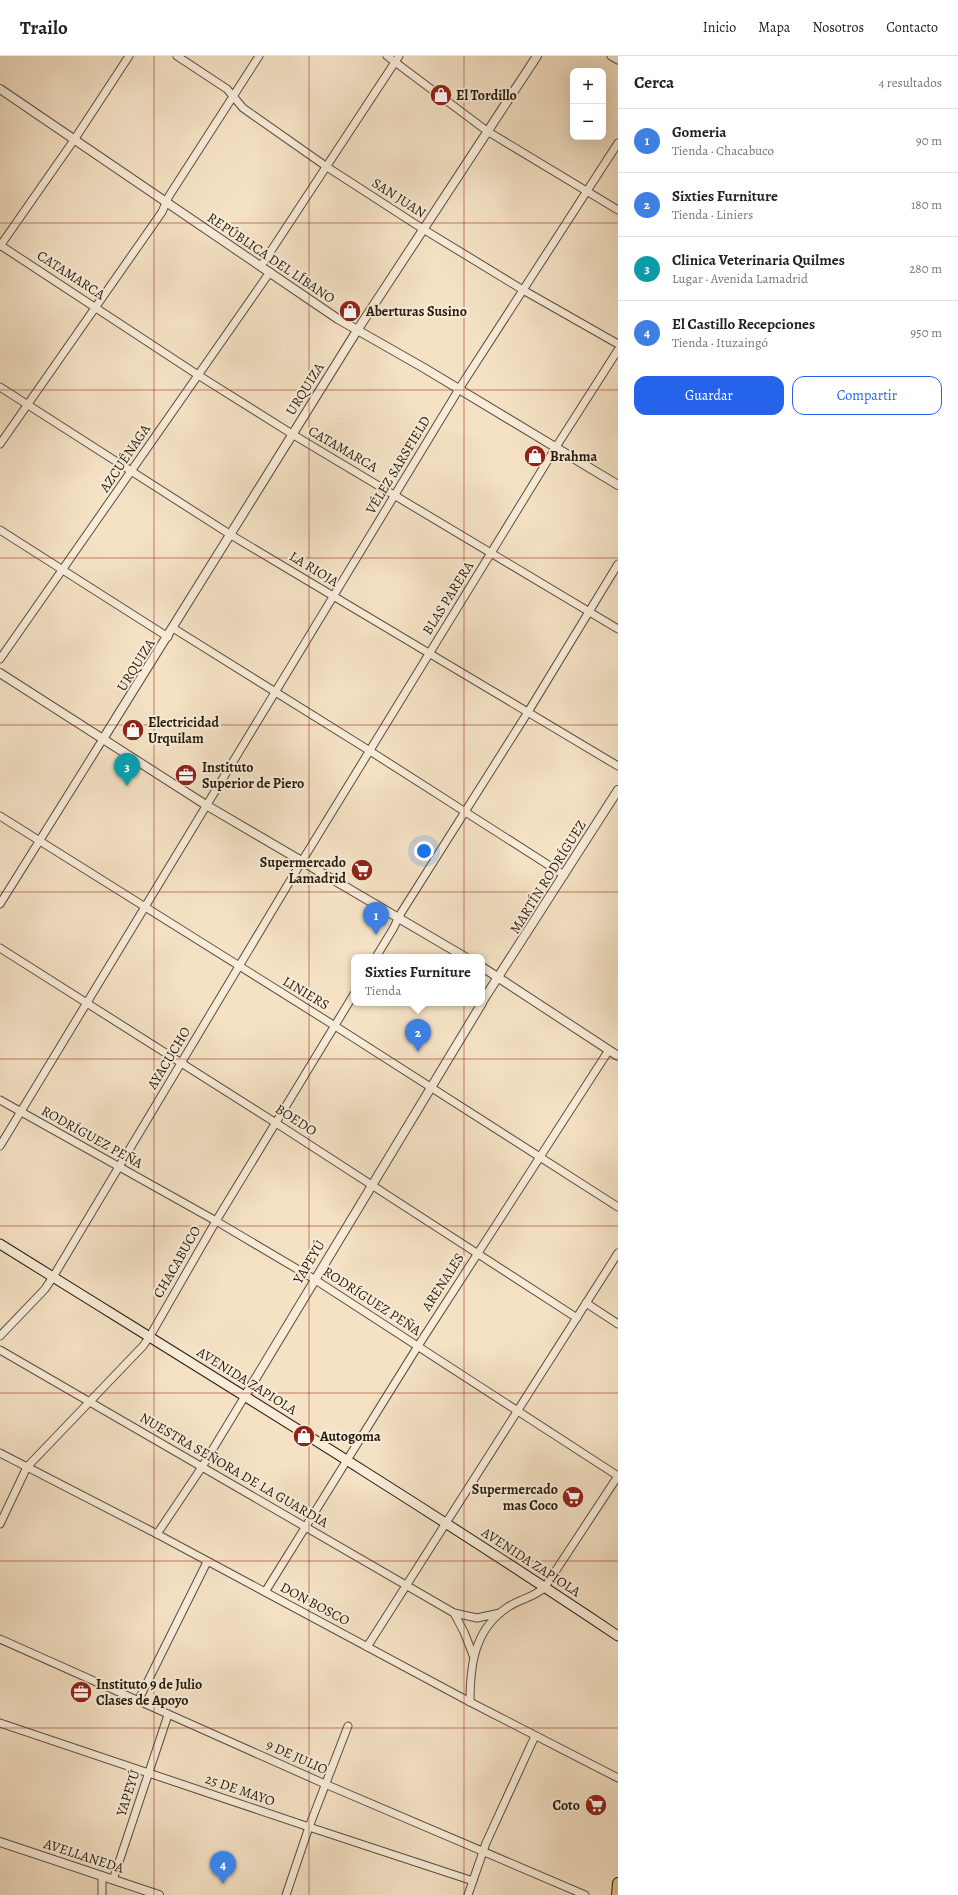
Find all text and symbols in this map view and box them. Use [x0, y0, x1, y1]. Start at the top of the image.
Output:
text: Trailo [20, 15, 68, 41]
text: Inicio [703, 18, 736, 37]
text: Mapa [758, 18, 790, 37]
text: Nosotros [812, 18, 864, 37]
text: Contacto [886, 18, 938, 37]
map controls [570, 68, 606, 140]
button: + [570, 68, 606, 104]
text: Cerca [634, 71, 674, 94]
text: 4 resultados [878, 74, 942, 91]
shop icon: El Tordillo [428, 82, 454, 108]
place label: El Tordillo [456, 86, 517, 105]
button: − [570, 104, 606, 140]
text: Gomeria [672, 122, 727, 142]
text: 1 [645, 132, 649, 149]
text: 90 m [916, 132, 942, 149]
text: Tienda · Chacabuco [672, 142, 774, 159]
street label: SAN JUAN [368, 174, 430, 222]
text: Sixties Furniture [672, 186, 778, 206]
text: 2 [644, 196, 650, 213]
text: 180 m [911, 196, 942, 213]
text: Tienda · Liniers [672, 206, 753, 223]
street label: REPÚBLICA DEL LÍBANO [203, 208, 339, 308]
street label: CATAMARCA [33, 246, 109, 305]
text: Clinica Veterinaria Quilmes [672, 250, 845, 270]
text: 3 [644, 260, 650, 277]
text: 280 m [909, 260, 942, 277]
text: Lugar · Avenida Lamadrid [672, 270, 808, 287]
shop icon: Aberturas Susino [337, 298, 363, 324]
place label: Aberturas Susino [365, 302, 467, 321]
text: El Castillo Recepciones [672, 314, 815, 334]
text: 4 [644, 324, 650, 341]
text: 950 m [910, 324, 942, 341]
text: Tienda · Ituzaingó [672, 334, 768, 351]
street label: URQUIZA [281, 358, 329, 419]
button: Guardar [634, 376, 784, 415]
button: Compartir [792, 376, 942, 415]
street label: VÉLEZ SARSFIELD [361, 412, 435, 518]
street label: AZCUÉNAGA [95, 420, 155, 497]
street label: CATAMARCA [305, 421, 382, 477]
shop icon: Brahma [522, 443, 548, 469]
place label: Brahma [550, 447, 597, 466]
street label: LA RIOJA [286, 547, 343, 592]
street label: BLAS PARERA [418, 557, 479, 638]
street label: URQUIZA [112, 634, 160, 695]
place label: Electricidad Urquilam [148, 713, 219, 748]
shop icon: Electricidad Urquilam [120, 717, 146, 743]
pin: 3 [114, 753, 140, 786]
place label: Instituto Superior de Piero [202, 758, 304, 793]
office icon: Instituto Superior de Piero [173, 762, 199, 788]
street label: MARTÍN RODRÍGUEZ [505, 816, 591, 937]
your location [414, 841, 434, 861]
place label: Supermercado Lamadrid [260, 853, 346, 888]
supermarket icon: Supermercado Lamadrid [349, 857, 375, 883]
pin: 1 [363, 902, 389, 935]
popup [351, 954, 485, 1006]
text: Sixties Furniture [365, 962, 471, 982]
street label: LINIERS [279, 972, 333, 1014]
text: Tienda [365, 982, 401, 999]
pin: 2 [405, 1019, 431, 1052]
street label: AYACUCHO [142, 1023, 195, 1094]
street label: BOEDO [272, 1100, 321, 1141]
street label: RODRÍGUEZ PEÑA [38, 1101, 147, 1173]
street label: CHACABUCO [149, 1222, 205, 1302]
street label: YAPEYÚ [288, 1236, 330, 1288]
street label: ARENALES [417, 1249, 469, 1316]
street label: RODRÍGUEZ PEÑA [319, 1262, 425, 1340]
street label: AVENIDA ZAPIOLA [193, 1342, 301, 1420]
street label: NUESTRA SEÑORA DE LA GUARDIA [136, 1408, 333, 1532]
shop icon: Autogoma [291, 1423, 317, 1449]
place label: Autogoma [319, 1427, 381, 1446]
place label: Supermercado mas Coco [472, 1480, 558, 1515]
supermarket icon: Supermercado mas Coco [560, 1484, 586, 1510]
street label: AVENIDA ZAPIOLA [477, 1522, 585, 1602]
street label: DON BOSCO [277, 1578, 353, 1630]
place label: Instituto 9 de Julio Clases de Apoyo [96, 1675, 202, 1710]
office icon: Instituto 9 de Julio Clases de Apoyo [68, 1679, 94, 1705]
street label: 9 DE JULIO [263, 1735, 331, 1779]
street label: YAPEYÚ [111, 1767, 145, 1820]
street label: 25 DE MAYO [203, 1769, 278, 1811]
supermarket icon: Coto [583, 1792, 609, 1818]
place label: Coto [552, 1796, 580, 1815]
street label: AVELLANEDA [41, 1834, 127, 1878]
pin: 4 [210, 1851, 236, 1884]

